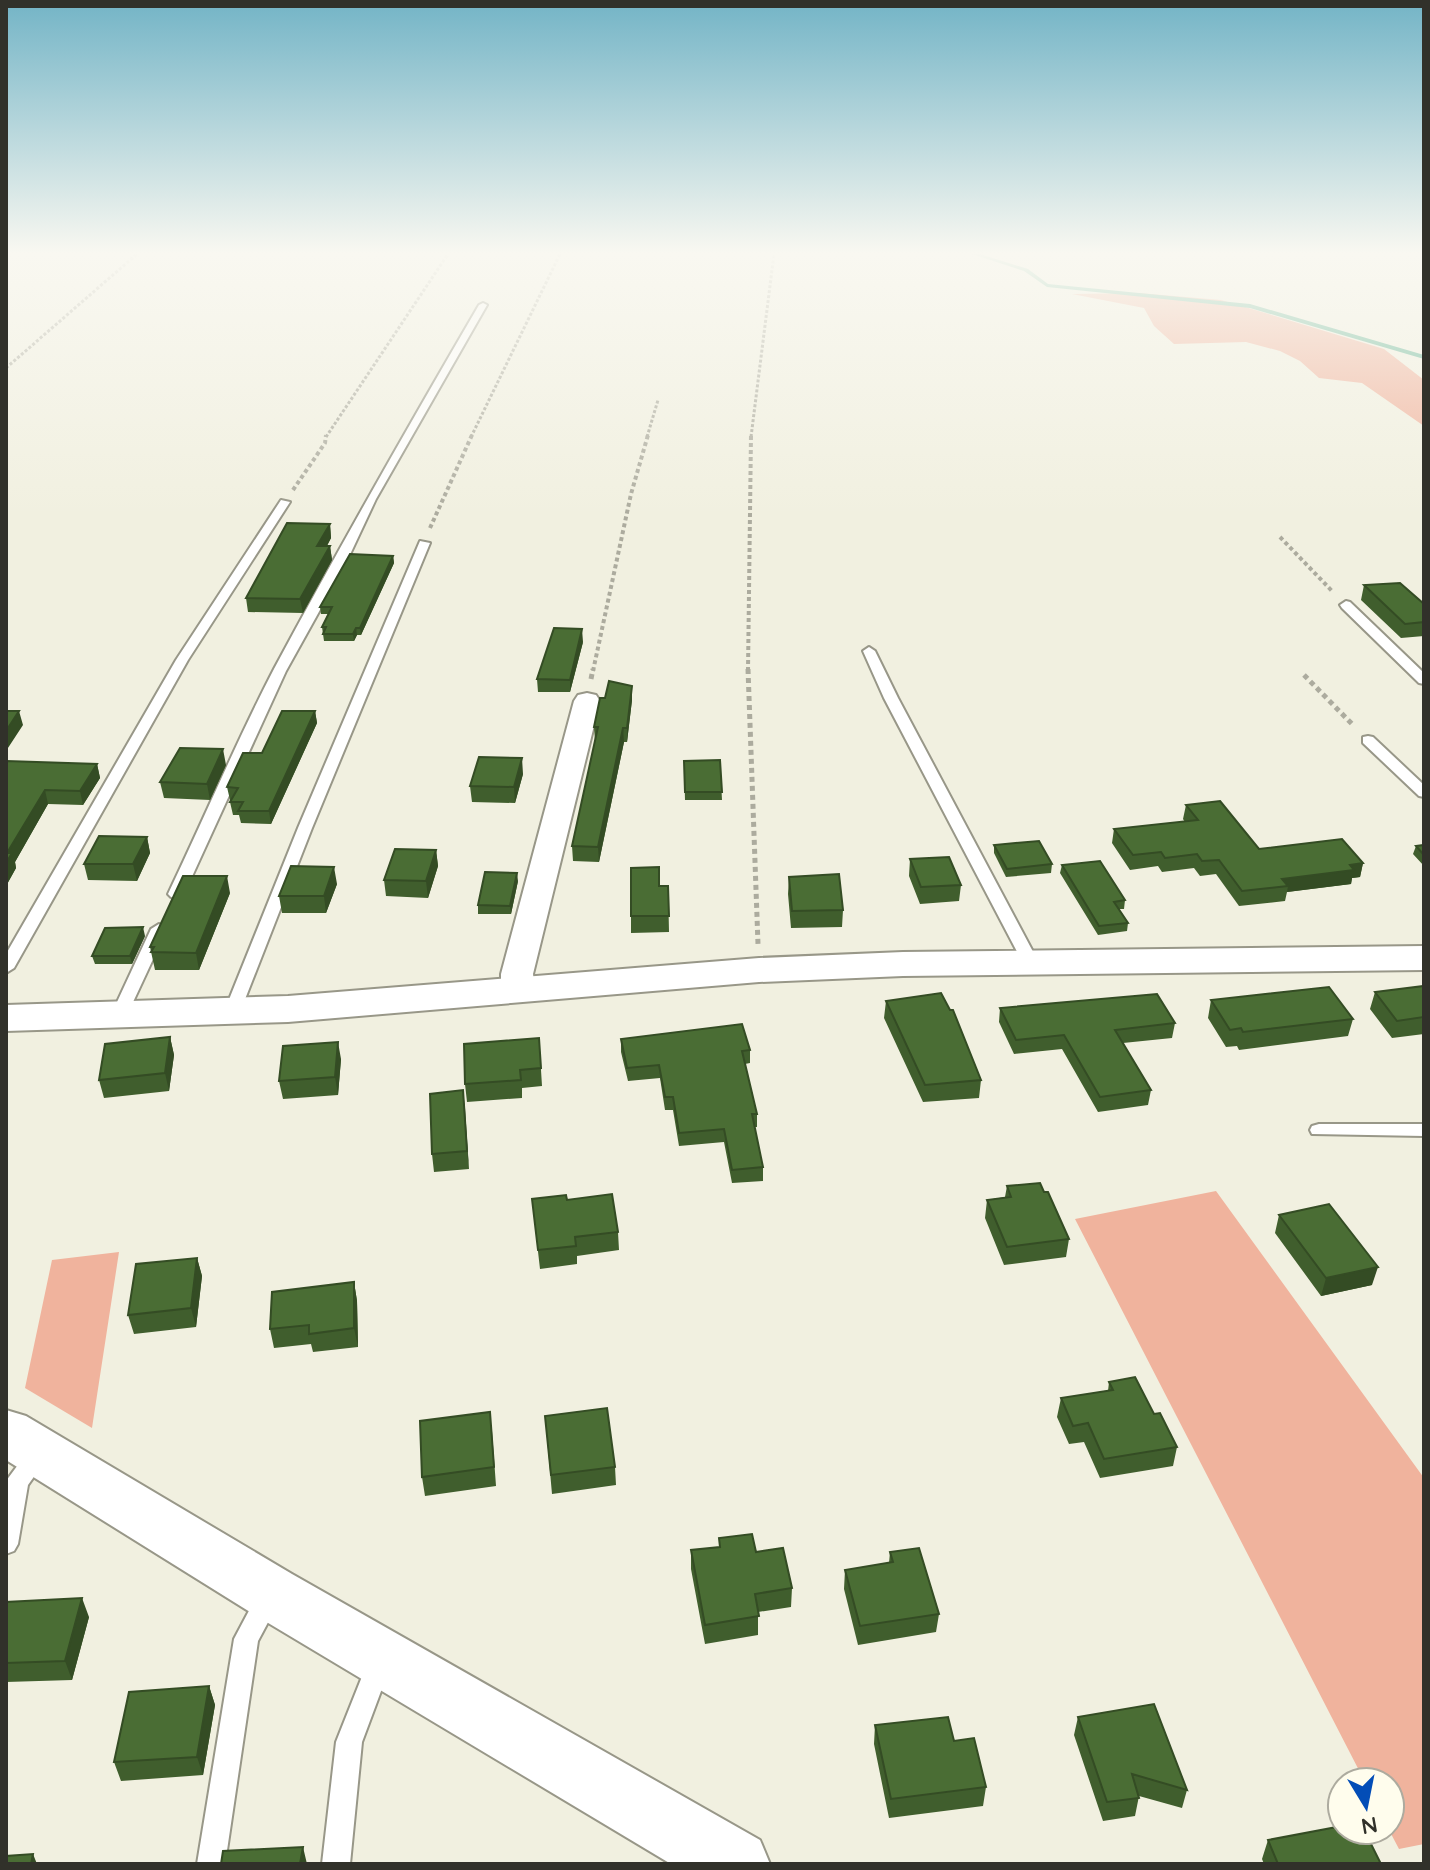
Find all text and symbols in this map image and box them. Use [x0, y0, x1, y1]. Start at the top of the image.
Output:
north arrow [1326, 1766, 1406, 1846]
text: N [1359, 1811, 1380, 1841]

